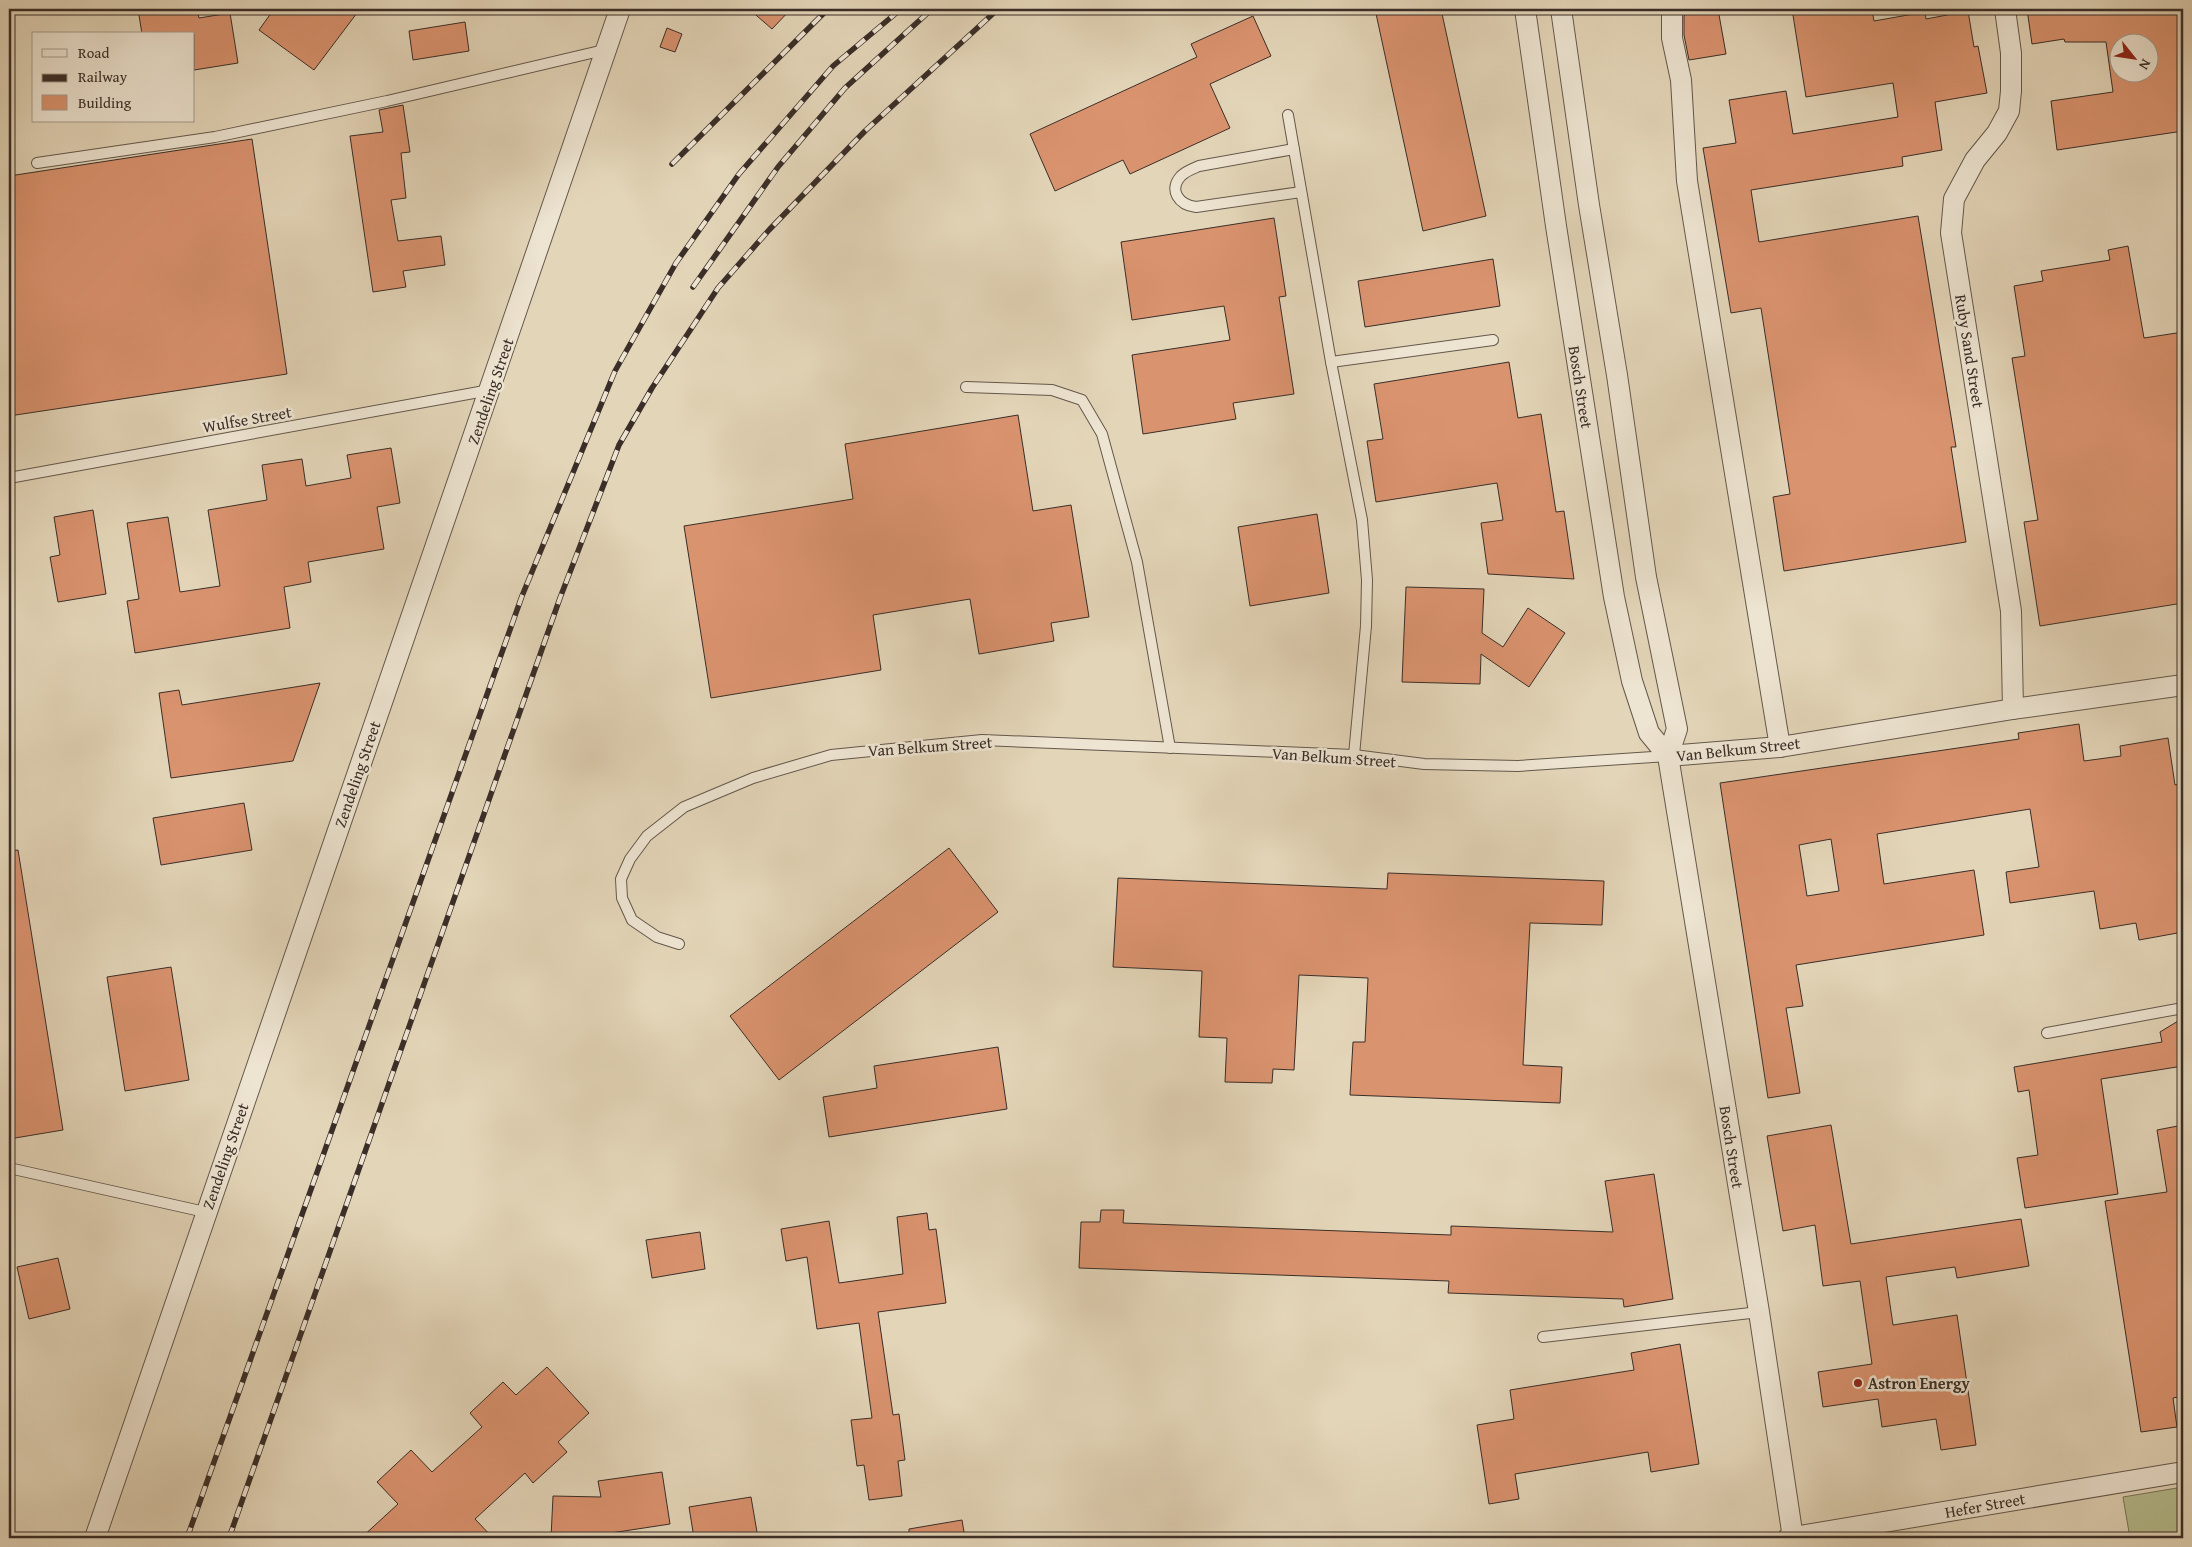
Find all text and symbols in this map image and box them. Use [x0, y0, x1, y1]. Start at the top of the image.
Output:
legend [32, 32, 195, 122]
north arrow [2110, 32, 2160, 82]
text: Road [78, 42, 109, 63]
text: N [2134, 55, 2156, 74]
text: Railway [78, 66, 128, 87]
text: Building [78, 92, 132, 113]
street label: Ruby Sand Street [1949, 293, 1991, 410]
street label: Zendeling Street [461, 334, 520, 447]
street label: Bosch Street [1563, 344, 1599, 430]
street label: Wulfse Street [201, 399, 294, 439]
street label: Zendeling Street [328, 717, 387, 830]
street label: Van Belkum Street [867, 730, 993, 762]
street label: Van Belkum Street [1675, 731, 1802, 767]
street label: Van Belkum Street [1271, 741, 1397, 773]
street label: Zendeling Street [196, 1099, 255, 1212]
street label: Bosch Street [1714, 1104, 1750, 1190]
place label: Astron Energy [1868, 1371, 1970, 1395]
marker: Astron Energy [1852, 1377, 1864, 1389]
street label: Hefer Street [1943, 1486, 2027, 1524]

